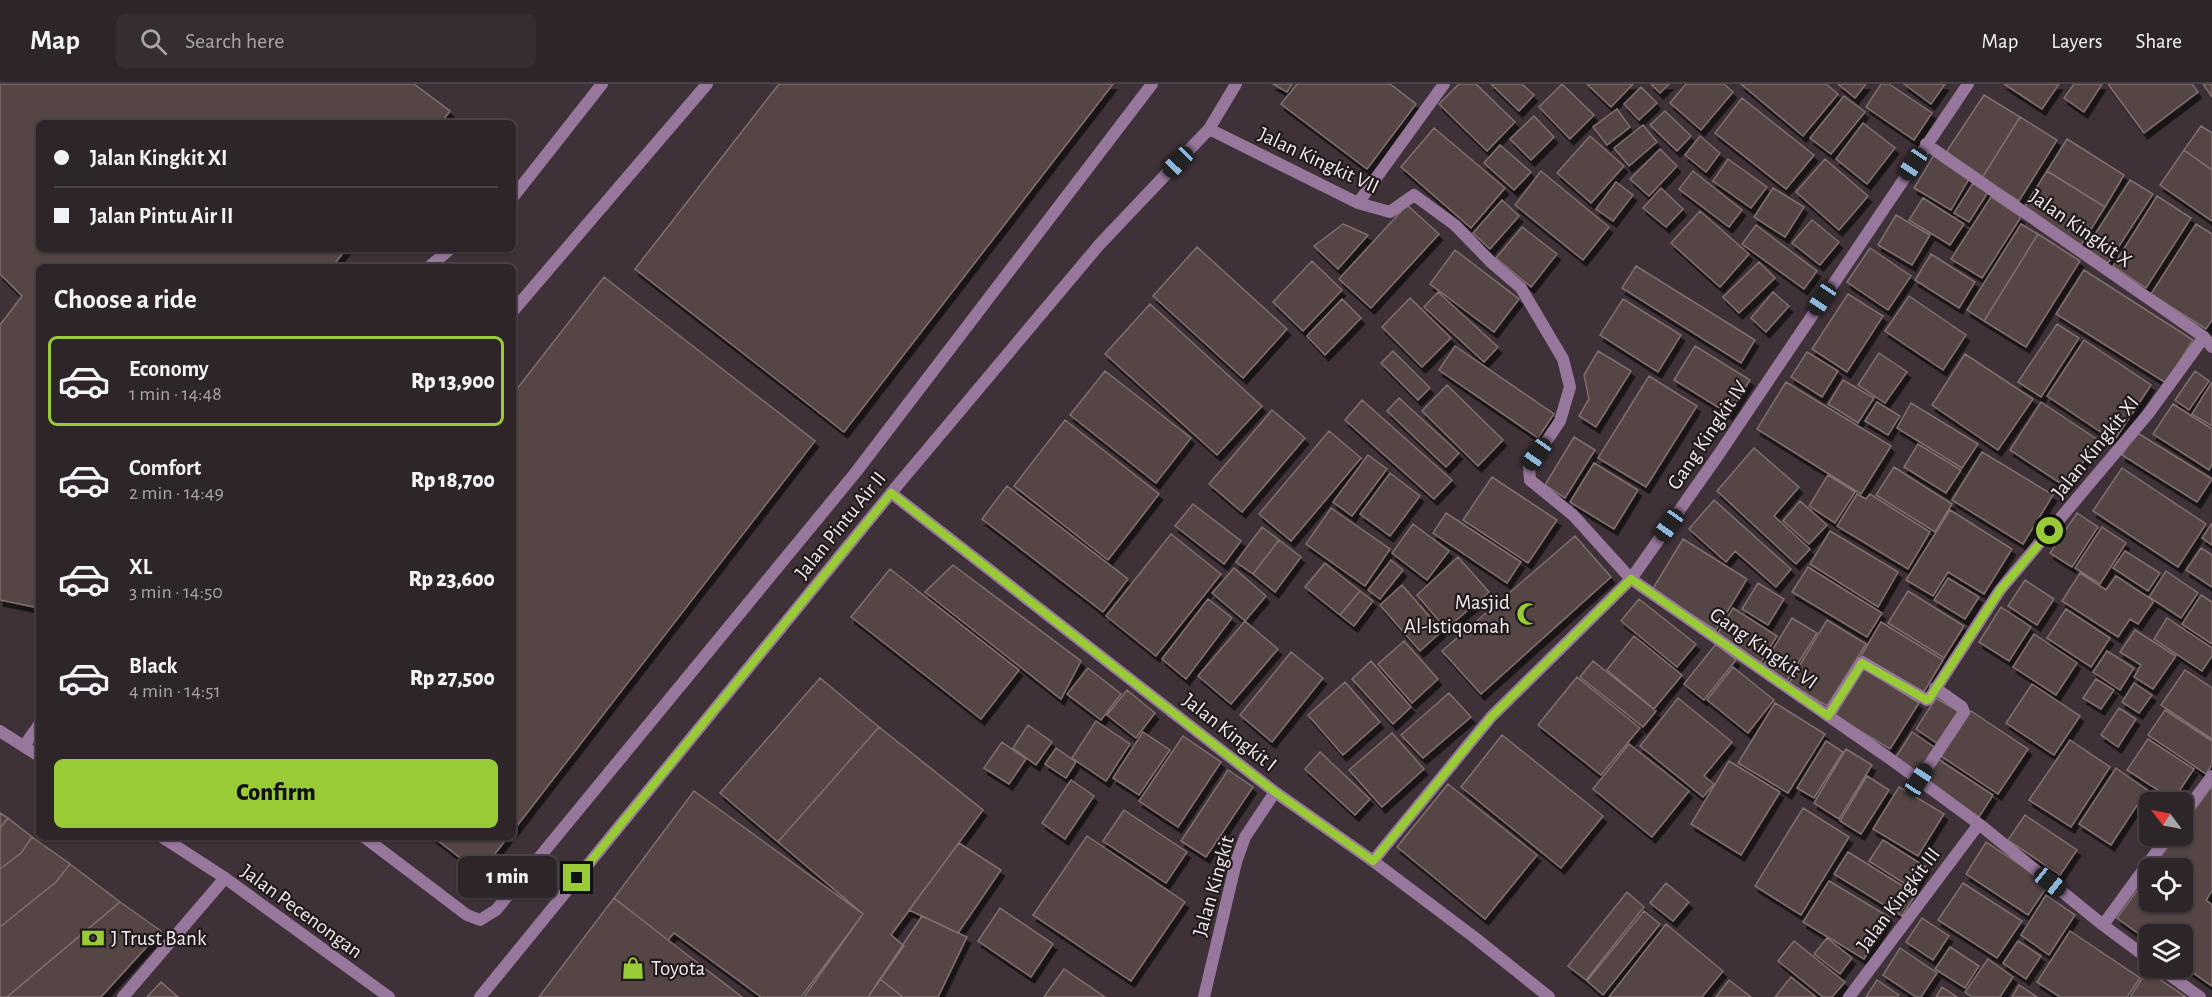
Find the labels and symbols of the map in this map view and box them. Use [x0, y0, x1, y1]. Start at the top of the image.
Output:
street label: Jalan Kingkit VII [1255, 123, 1382, 198]
car [1159, 143, 1197, 181]
car [1895, 144, 1931, 184]
street label: Jalan Kingkit X [2026, 185, 2136, 271]
car [1804, 279, 1840, 319]
street label: Gang Kingkit IV [1663, 377, 1751, 493]
street label: Jalan Kingkit XI [2048, 392, 2143, 503]
car [1519, 434, 1555, 474]
street label: Jalan Pintu Air II [791, 468, 890, 583]
car [1651, 505, 1687, 545]
route start [2036, 517, 2063, 544]
place label: Masjid Al-Istiqomah [1404, 592, 1510, 637]
mosque icon: Masjid Al-Istiqomah [1515, 601, 1541, 627]
street label: Gang Kingkit VI [1706, 604, 1821, 693]
street label: Jalan Kingkit I [1179, 689, 1281, 775]
car [1902, 760, 1936, 800]
north arrow [2139, 792, 2193, 846]
street label: Jalan Kingkit [1189, 833, 1238, 939]
street label: Jalan Kingkit III [1853, 843, 1944, 955]
callout: 1 min [457, 857, 556, 899]
street label: Jalan Pecenongan [237, 860, 366, 962]
route end [563, 864, 590, 891]
car [2030, 864, 2070, 900]
bank icon: J Trust Bank [80, 925, 106, 951]
place label: J Trust Bank [111, 928, 207, 949]
shop icon: Toyota [620, 955, 646, 981]
place label: Toyota [651, 958, 706, 979]

